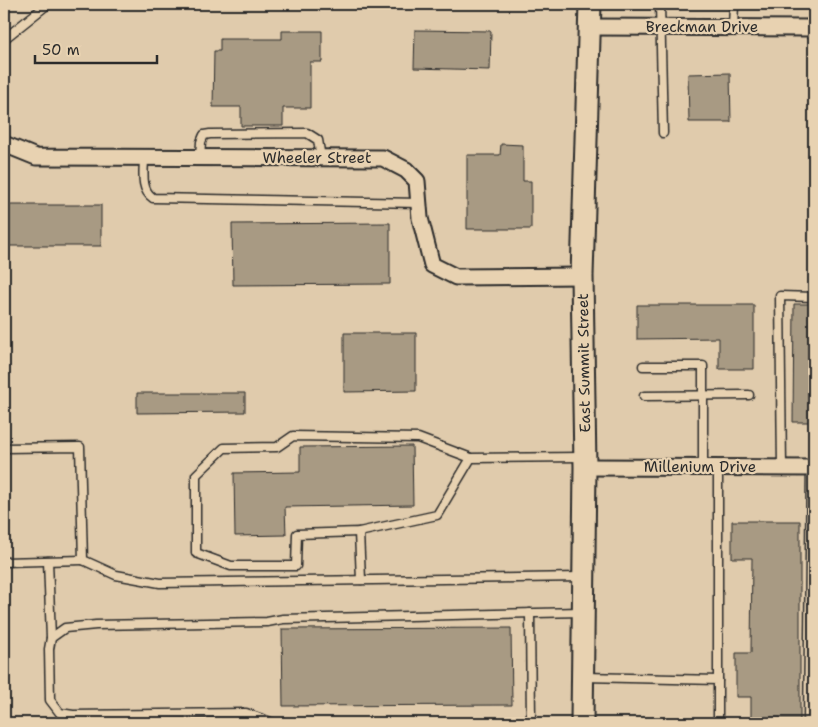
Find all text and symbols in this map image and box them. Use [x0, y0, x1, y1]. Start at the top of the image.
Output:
street label: Breckman Drive [646, 17, 758, 37]
scale bar [35, 32, 158, 64]
text: 50 m [42, 40, 80, 60]
street label: Wheeler Street [263, 148, 371, 168]
street label: East Summit Street [573, 293, 595, 433]
street label: Millenium Drive [644, 457, 756, 477]

